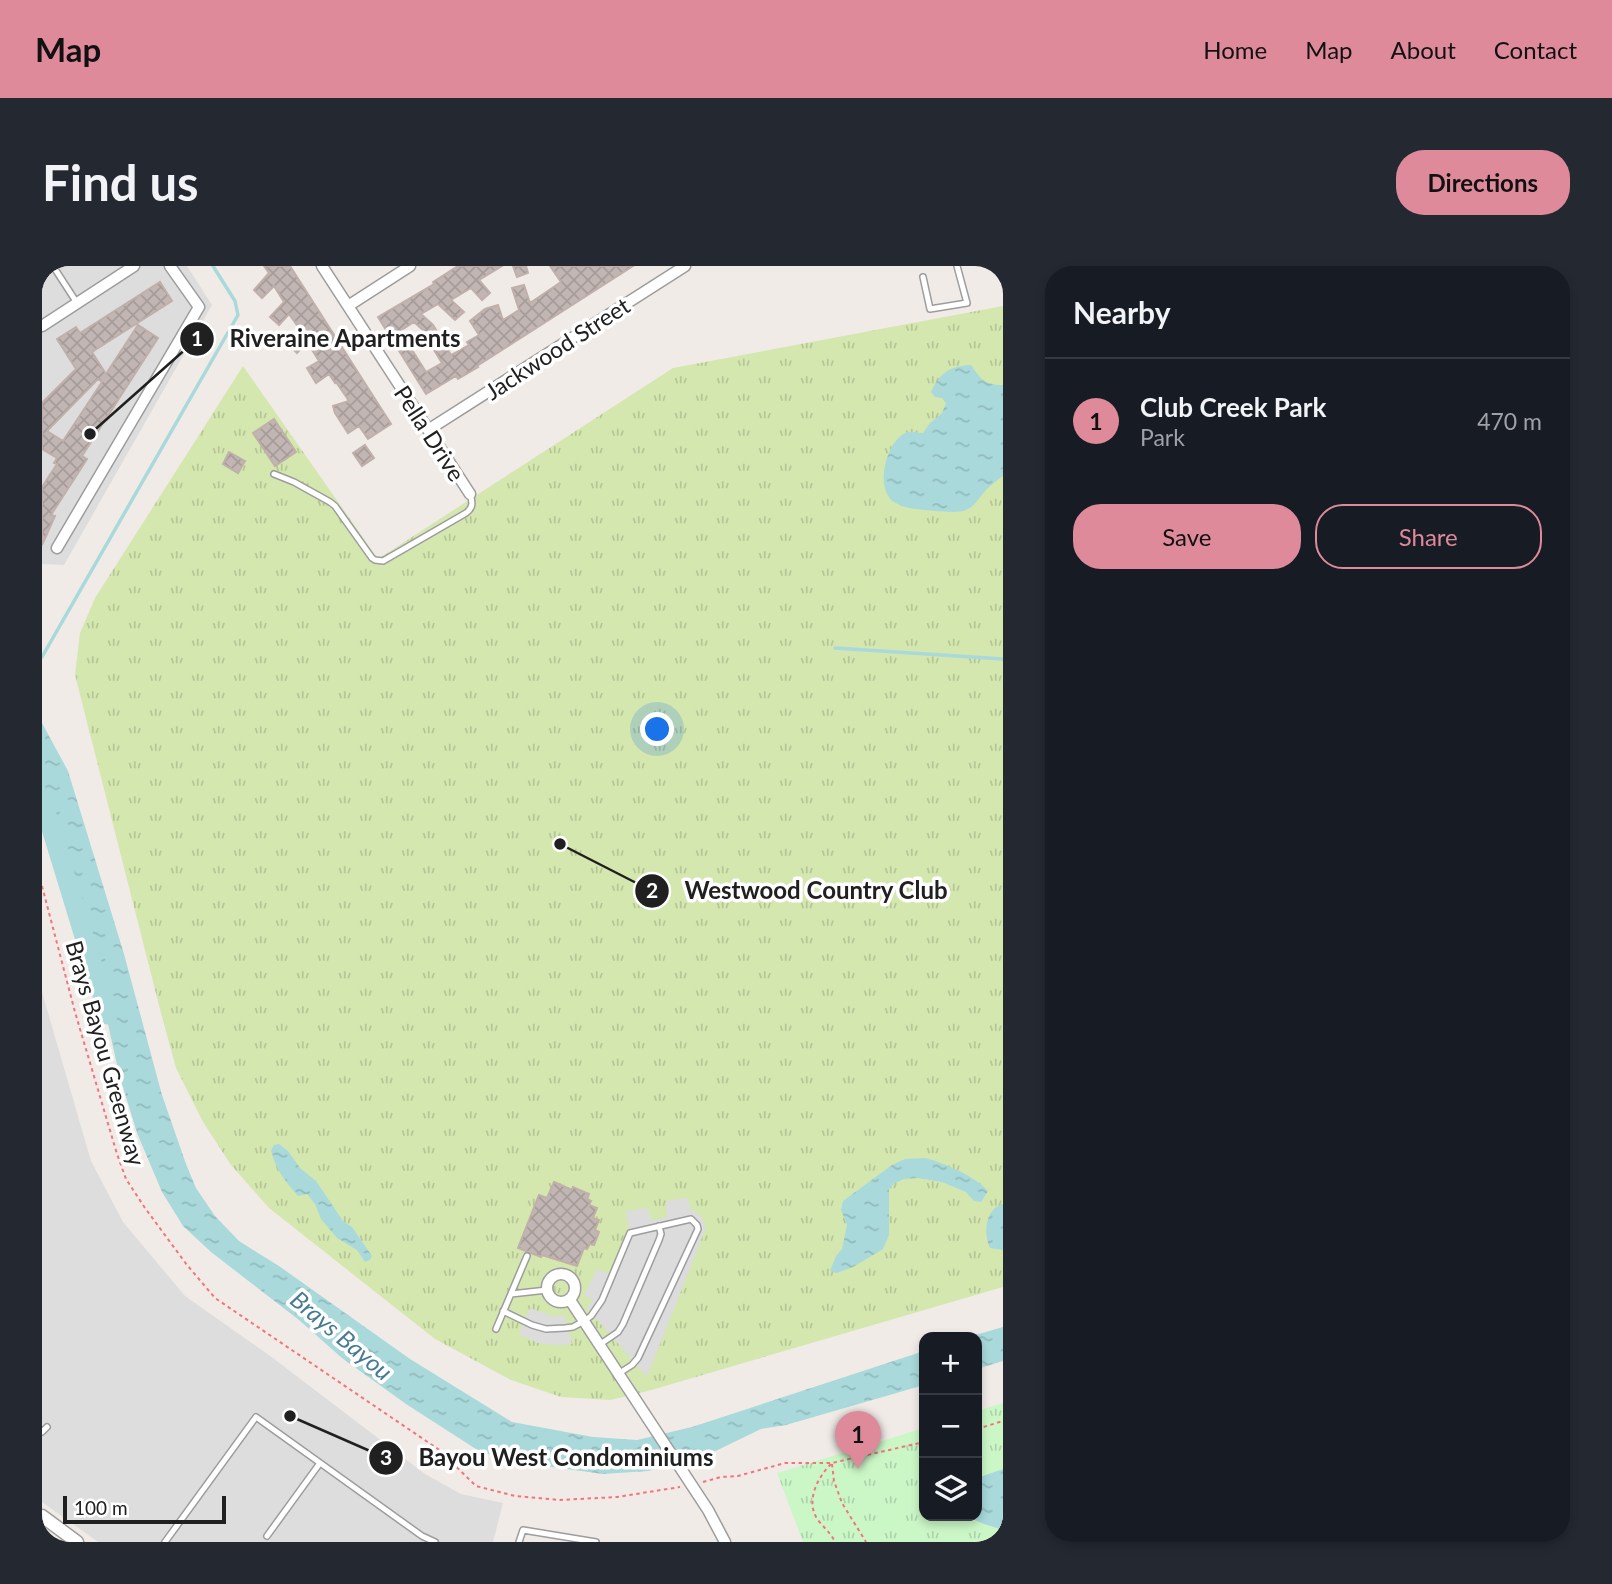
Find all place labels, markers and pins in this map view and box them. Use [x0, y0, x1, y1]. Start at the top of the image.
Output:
callout: Riveraine Apartments [180, 316, 475, 361]
callout: Westwood Country Club [635, 868, 962, 913]
pin: 1 [835, 1411, 881, 1469]
callout: Bayou West Condominiums [369, 1436, 727, 1481]

